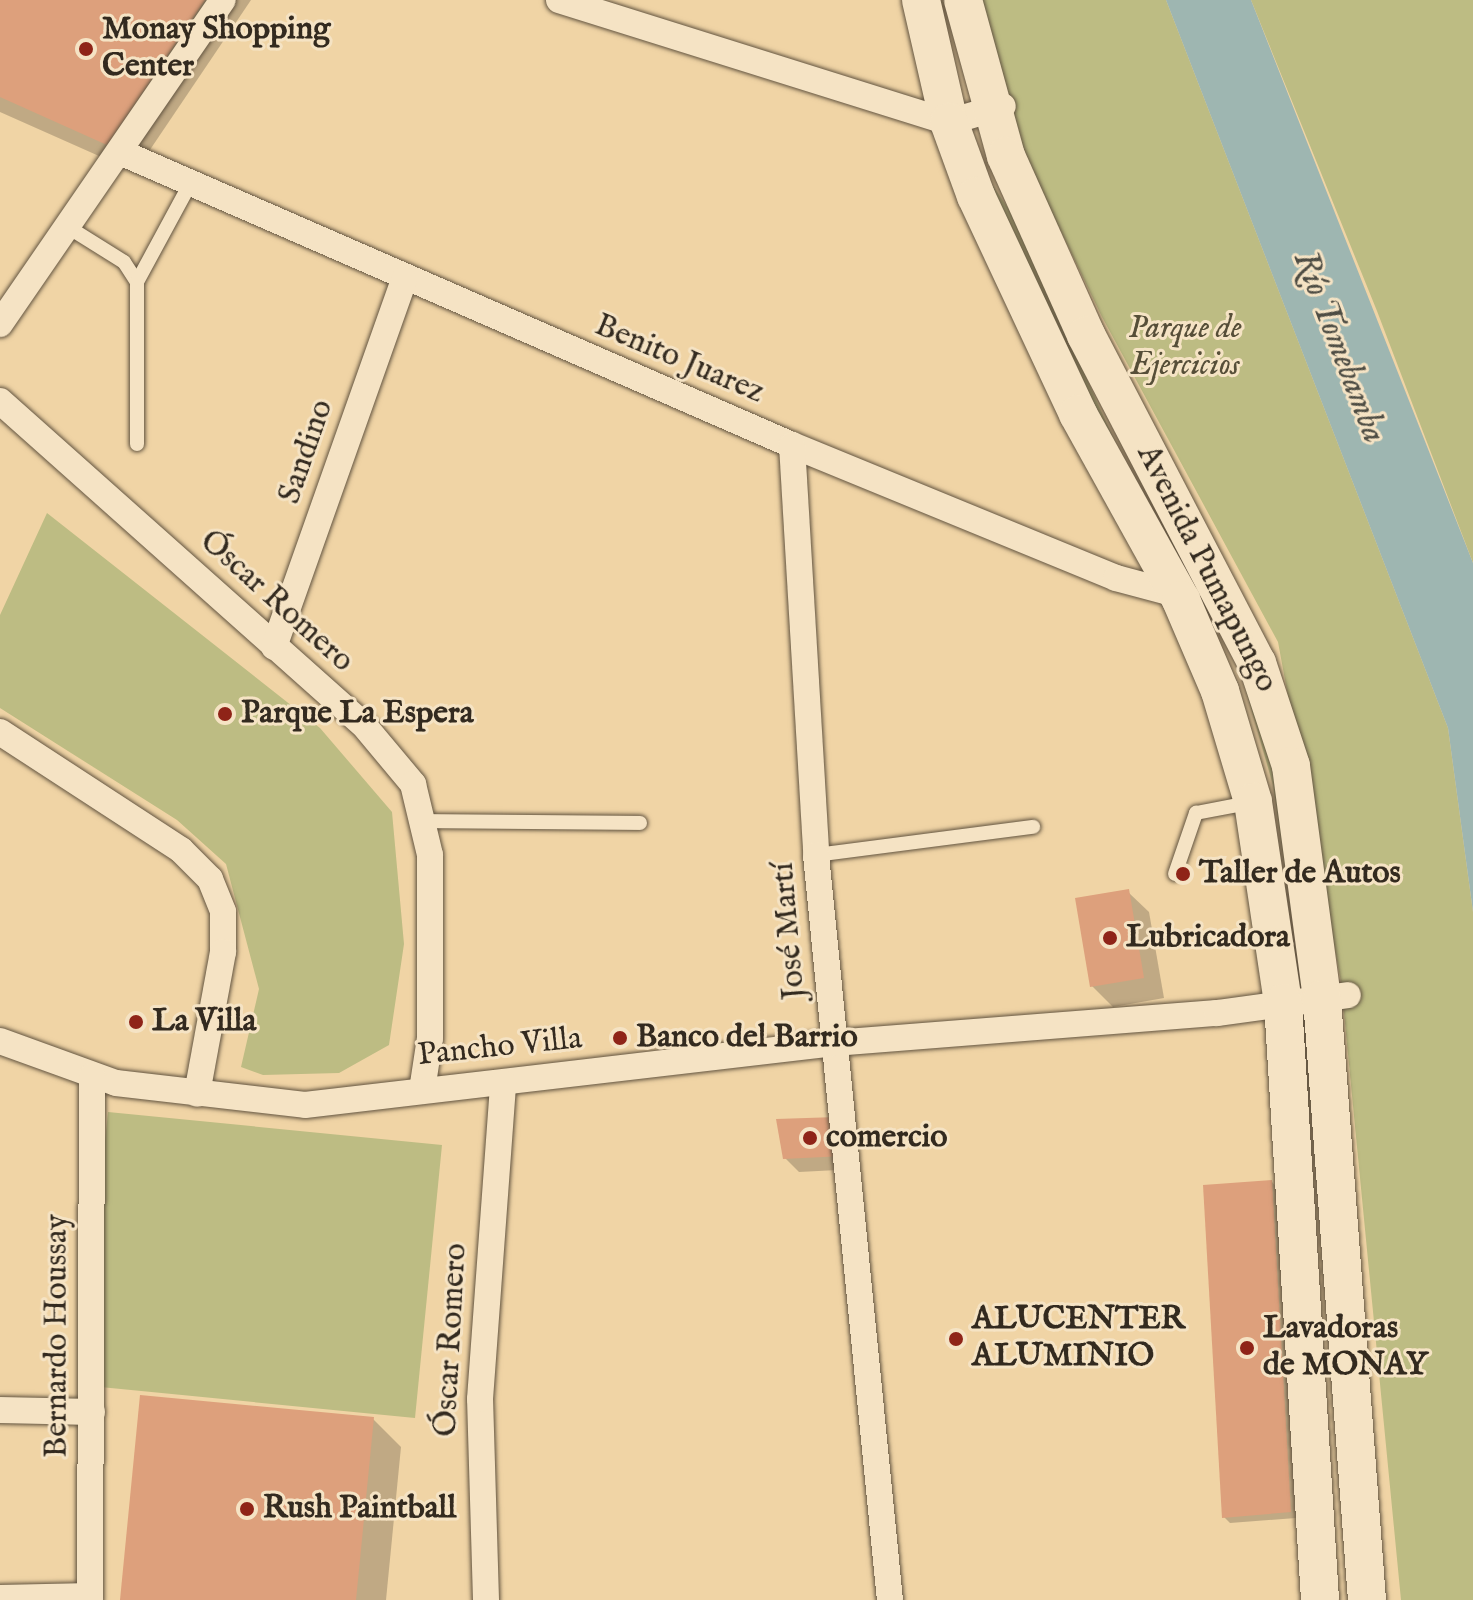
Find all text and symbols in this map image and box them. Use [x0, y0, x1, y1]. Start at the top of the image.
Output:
place label: Monay Shopping Center [102, 12, 330, 87]
marker: Monay Shopping Center [77, 40, 95, 58]
water label: Río Tomebamba [1284, 246, 1394, 448]
street label: Benito Juarez [588, 307, 770, 413]
park label: Parque de Ejercicios [1128, 311, 1242, 386]
street label: Sandino [271, 395, 343, 509]
street label: Avenida Pumapungo [1127, 439, 1285, 699]
street label: Óscar Romero [191, 523, 361, 681]
place label: Parque La Espera [241, 695, 474, 733]
marker: Parque La Espera [216, 705, 234, 723]
place label: Taller de Autos [1199, 855, 1401, 893]
street label: José Martí [765, 861, 815, 1001]
marker: Taller de Autos [1174, 865, 1192, 883]
place label: Lubricadora [1126, 919, 1290, 957]
marker: Lubricadora [1101, 929, 1119, 947]
place label: La Villa [152, 1003, 256, 1041]
marker: La Villa [127, 1013, 145, 1031]
place label: Banco del Barrio [636, 1019, 858, 1057]
street label: Pancho Villa [416, 1020, 584, 1076]
marker: Banco del Barrio [611, 1029, 629, 1047]
place label: comercio [826, 1119, 947, 1157]
marker: comercio [801, 1129, 819, 1147]
street label: Bernardo Houssay [39, 1214, 77, 1458]
street label: Óscar Romero [428, 1242, 476, 1438]
place label: ALUCENTER ALUMINIO [972, 1302, 1185, 1377]
place label: Lavadoras de MONAY [1263, 1311, 1428, 1386]
marker: ALUCENTER ALUMINIO [947, 1330, 965, 1348]
marker: Lavadoras de MONAY [1238, 1339, 1256, 1357]
place label: Rush Paintball [263, 1490, 456, 1528]
marker: Rush Paintball [238, 1500, 256, 1518]

